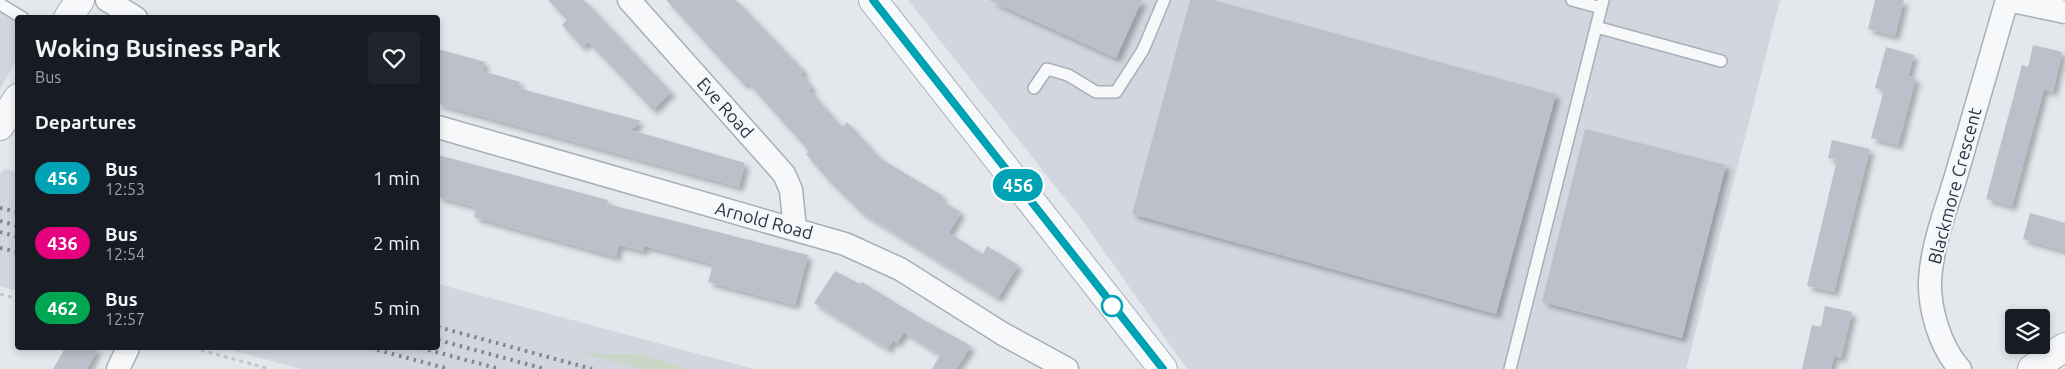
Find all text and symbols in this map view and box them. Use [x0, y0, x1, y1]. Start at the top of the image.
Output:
button: heart [368, 32, 420, 84]
text: Woking Business Park [35, 35, 281, 62]
text: Bus [35, 68, 61, 86]
street label: Eve Road [693, 73, 758, 142]
street label: Blackmore Crescent [1924, 105, 1985, 266]
text: Departures [35, 111, 136, 133]
text: Bus [105, 158, 138, 180]
text: 1 min [373, 167, 420, 189]
text: 456 [47, 168, 78, 188]
line badge: 456 [989, 169, 1047, 201]
text: 456 [1003, 175, 1033, 195]
text: 12:53 [105, 180, 145, 198]
street label: Arnold Road [713, 197, 815, 243]
text: Bus [105, 223, 138, 245]
text: 2 min [373, 232, 420, 254]
text: 436 [47, 233, 78, 253]
text: 12:54 [105, 245, 145, 263]
text: Bus [105, 288, 138, 310]
unlabelled marker [1101, 295, 1123, 317]
text: 5 min [373, 297, 420, 319]
text: 462 [47, 298, 78, 318]
map controls [2005, 309, 2050, 354]
button: layers [2005, 309, 2050, 354]
text: 12:57 [105, 310, 145, 328]

